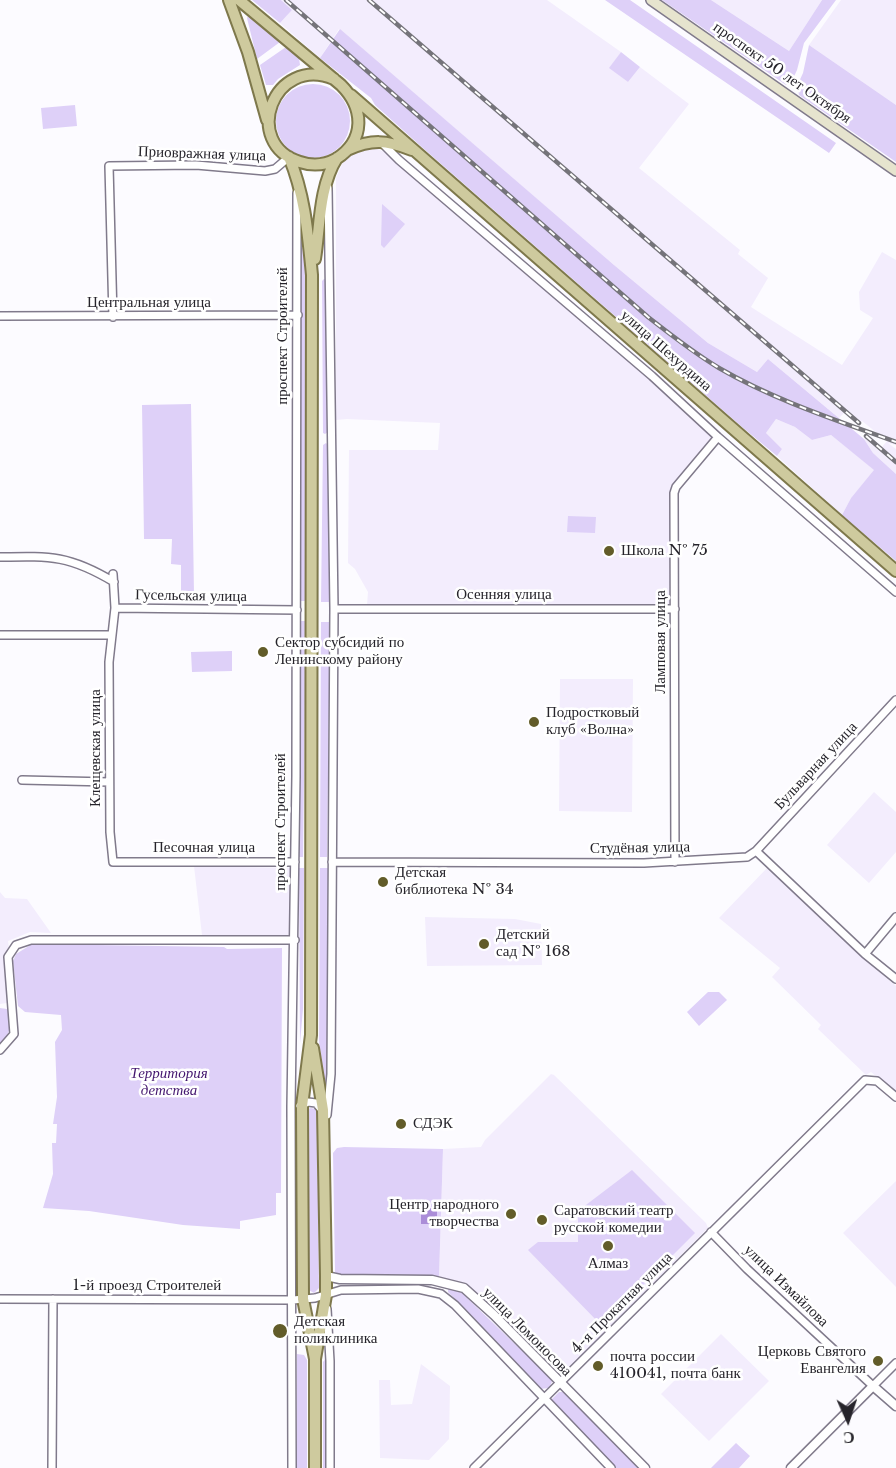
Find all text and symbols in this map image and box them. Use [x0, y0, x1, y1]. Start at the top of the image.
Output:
street label: проспект 50 лет Октября [709, 18, 855, 128]
street label: Приовражная улица [138, 143, 266, 165]
street label: проспект Строителей [274, 267, 292, 405]
street label: Центральная улица [87, 294, 211, 312]
street label: улица Шехурдина [617, 306, 715, 396]
place label: Школа № 75 [621, 542, 708, 560]
marker: Школа № 75 [602, 544, 616, 558]
street label: Гусельская улица [135, 586, 247, 606]
street label: Осенняя улица [456, 586, 552, 604]
street label: Ламповая улица [652, 590, 670, 694]
place label: Сектор субсидий по Ленинскому району [275, 634, 404, 669]
marker: Сектор субсидий по Ленинскому району [256, 645, 270, 659]
street label: Клещевская улица [87, 689, 105, 807]
place label: Подростковый клуб «Волна» [546, 704, 639, 739]
marker: Подростковый клуб «Волна» [527, 715, 541, 729]
street label: Бульварная улица [771, 718, 861, 814]
street label: проспект Строителей [272, 753, 290, 891]
street label: Студёная улица [590, 838, 690, 858]
street label: Песочная улица [153, 839, 255, 857]
place label: Детская библиотека № 34 [395, 864, 514, 899]
marker: Детская библиотека № 34 [376, 875, 390, 889]
place label: Детский сад № 168 [496, 926, 570, 961]
marker: Детский сад № 168 [477, 937, 491, 951]
park label: Территория детства [130, 1065, 208, 1100]
place label: СДЭК [413, 1115, 453, 1133]
marker: СДЭК [394, 1117, 408, 1131]
place label: Центр народного творчества [389, 1196, 499, 1231]
place label: Саратовский театр русской комедии [554, 1202, 673, 1237]
marker: Центр народного творчества [504, 1207, 518, 1221]
marker: Саратовский театр русской комедии [535, 1213, 549, 1227]
marker: Алмаз [601, 1239, 615, 1253]
street label: улица Измайлова [740, 1241, 832, 1331]
street label: 4-я Прокатная улица [568, 1249, 676, 1357]
place label: Алмаз [588, 1255, 628, 1273]
street label: 1-й проезд Строителей [73, 1277, 221, 1295]
street label: улица Ломоносова [479, 1284, 575, 1380]
place label: Детская поликлиника [294, 1313, 377, 1348]
marker: Детская поликлиника [271, 1322, 289, 1340]
place label: Церковь Святого Евангелия [758, 1343, 866, 1378]
place label: почта россии 410041, почта банк [610, 1348, 741, 1383]
marker: Церковь Святого Евангелия [871, 1354, 885, 1368]
marker: почта россии 410041, почта банк [591, 1359, 605, 1373]
north arrow [818, 1390, 878, 1450]
text: С [843, 1428, 855, 1448]

